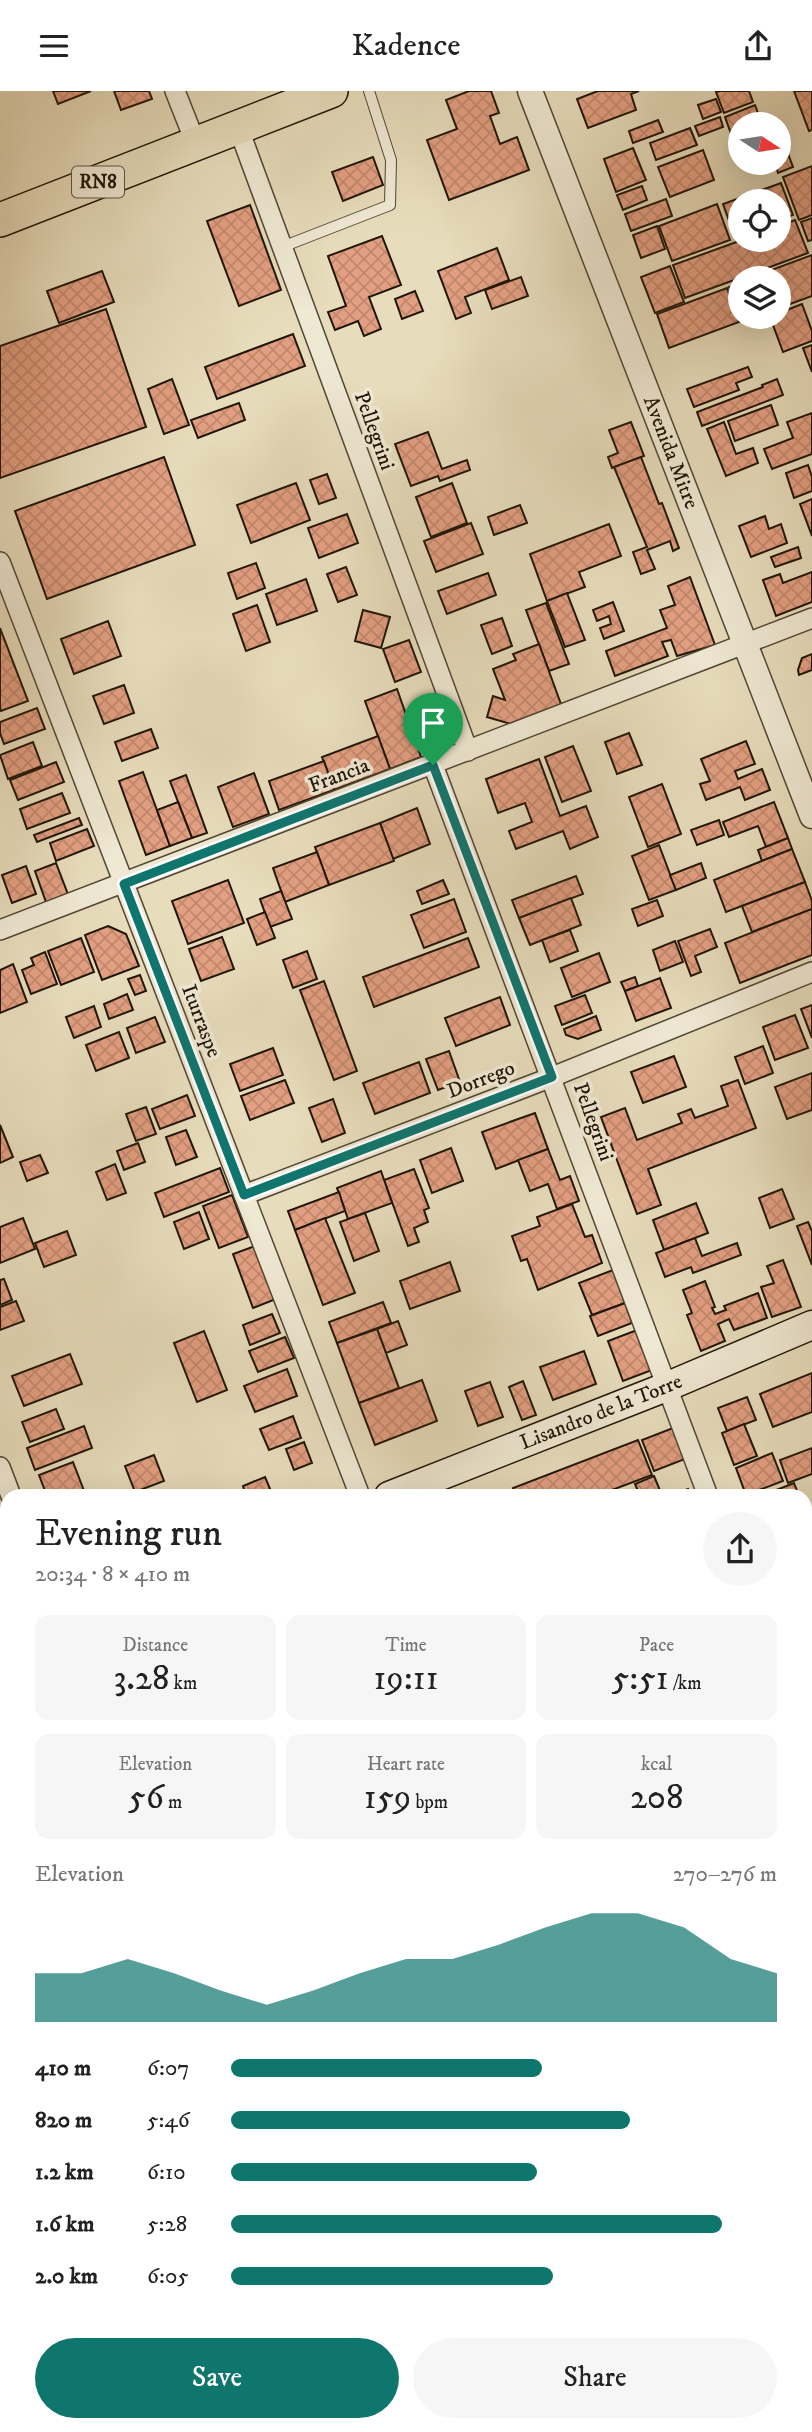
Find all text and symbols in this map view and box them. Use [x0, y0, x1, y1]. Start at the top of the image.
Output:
text: Kadence [352, 26, 460, 66]
icon: menu [35, 27, 73, 65]
icon: share [739, 27, 777, 65]
north arrow [728, 112, 791, 175]
map controls [728, 112, 791, 329]
road number: RN8 [72, 167, 124, 197]
button: locate [728, 189, 791, 252]
button: layers [728, 266, 791, 329]
street label: Pellegrini [348, 388, 400, 474]
street label: Avenida Mitre [637, 392, 704, 513]
pin [403, 693, 463, 765]
icon: arrive [414, 704, 452, 742]
street label: Francia [305, 753, 373, 799]
street label: Iturraspe [175, 981, 227, 1061]
street label: Dorrego [443, 1055, 519, 1105]
street label: Pellegrini [567, 1079, 619, 1165]
street label: Lisandro de la Torre [516, 1369, 686, 1456]
text: Evening run [35, 1510, 222, 1558]
button: share [703, 1512, 777, 1586]
text: 20:34 · 8 × 410 m [35, 1560, 190, 1589]
text: Distance [123, 1634, 188, 1657]
text: Time [385, 1634, 427, 1657]
text: Pace [639, 1634, 674, 1657]
text: 3.28 [113, 1657, 169, 1701]
text: 19:11 [373, 1657, 439, 1701]
text: 5:51 [612, 1657, 669, 1701]
text: km [169, 1672, 197, 1695]
text: /km [669, 1672, 702, 1695]
text: Elevation [119, 1753, 192, 1776]
text: Heart rate [367, 1753, 445, 1776]
text: kcal [641, 1753, 672, 1776]
text: 56 [128, 1776, 164, 1820]
text: 159 [364, 1776, 411, 1820]
text: 208 [630, 1776, 683, 1820]
text: m [164, 1791, 182, 1814]
text: bpm [411, 1791, 448, 1814]
text: Elevation [35, 1860, 124, 1889]
text: 270–276 m [673, 1860, 777, 1889]
text: 410 m [35, 2054, 91, 2083]
text: 6:07 [147, 2054, 189, 2083]
text: 820 m [35, 2106, 92, 2135]
text: 5:46 [147, 2106, 190, 2135]
text: 1.2 km [35, 2158, 94, 2187]
text: 6:10 [147, 2158, 186, 2187]
text: 1.6 km [35, 2210, 94, 2239]
text: 5:28 [147, 2210, 187, 2239]
text: 2.0 km [35, 2262, 98, 2291]
text: 6:05 [147, 2262, 189, 2291]
button: Save [35, 2338, 399, 2418]
button: Share [413, 2338, 777, 2418]

